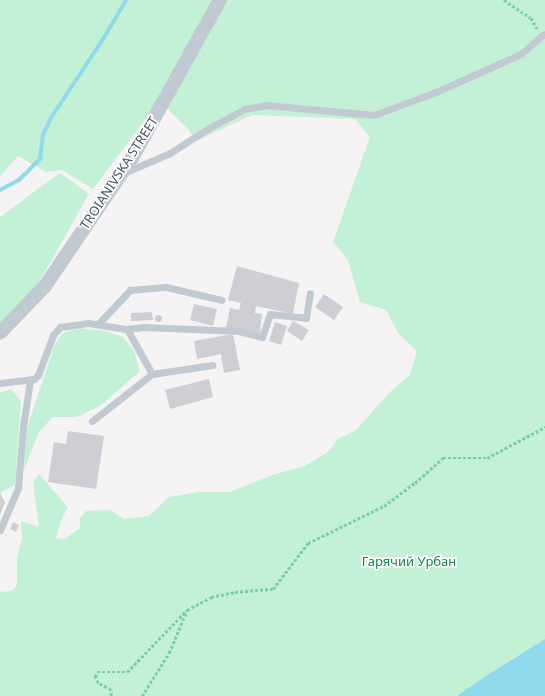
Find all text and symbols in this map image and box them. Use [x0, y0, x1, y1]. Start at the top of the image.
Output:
street label: TROIANIVSKA STREET [77, 114, 161, 232]
park label: Гарячий Урбан [362, 553, 456, 569]

